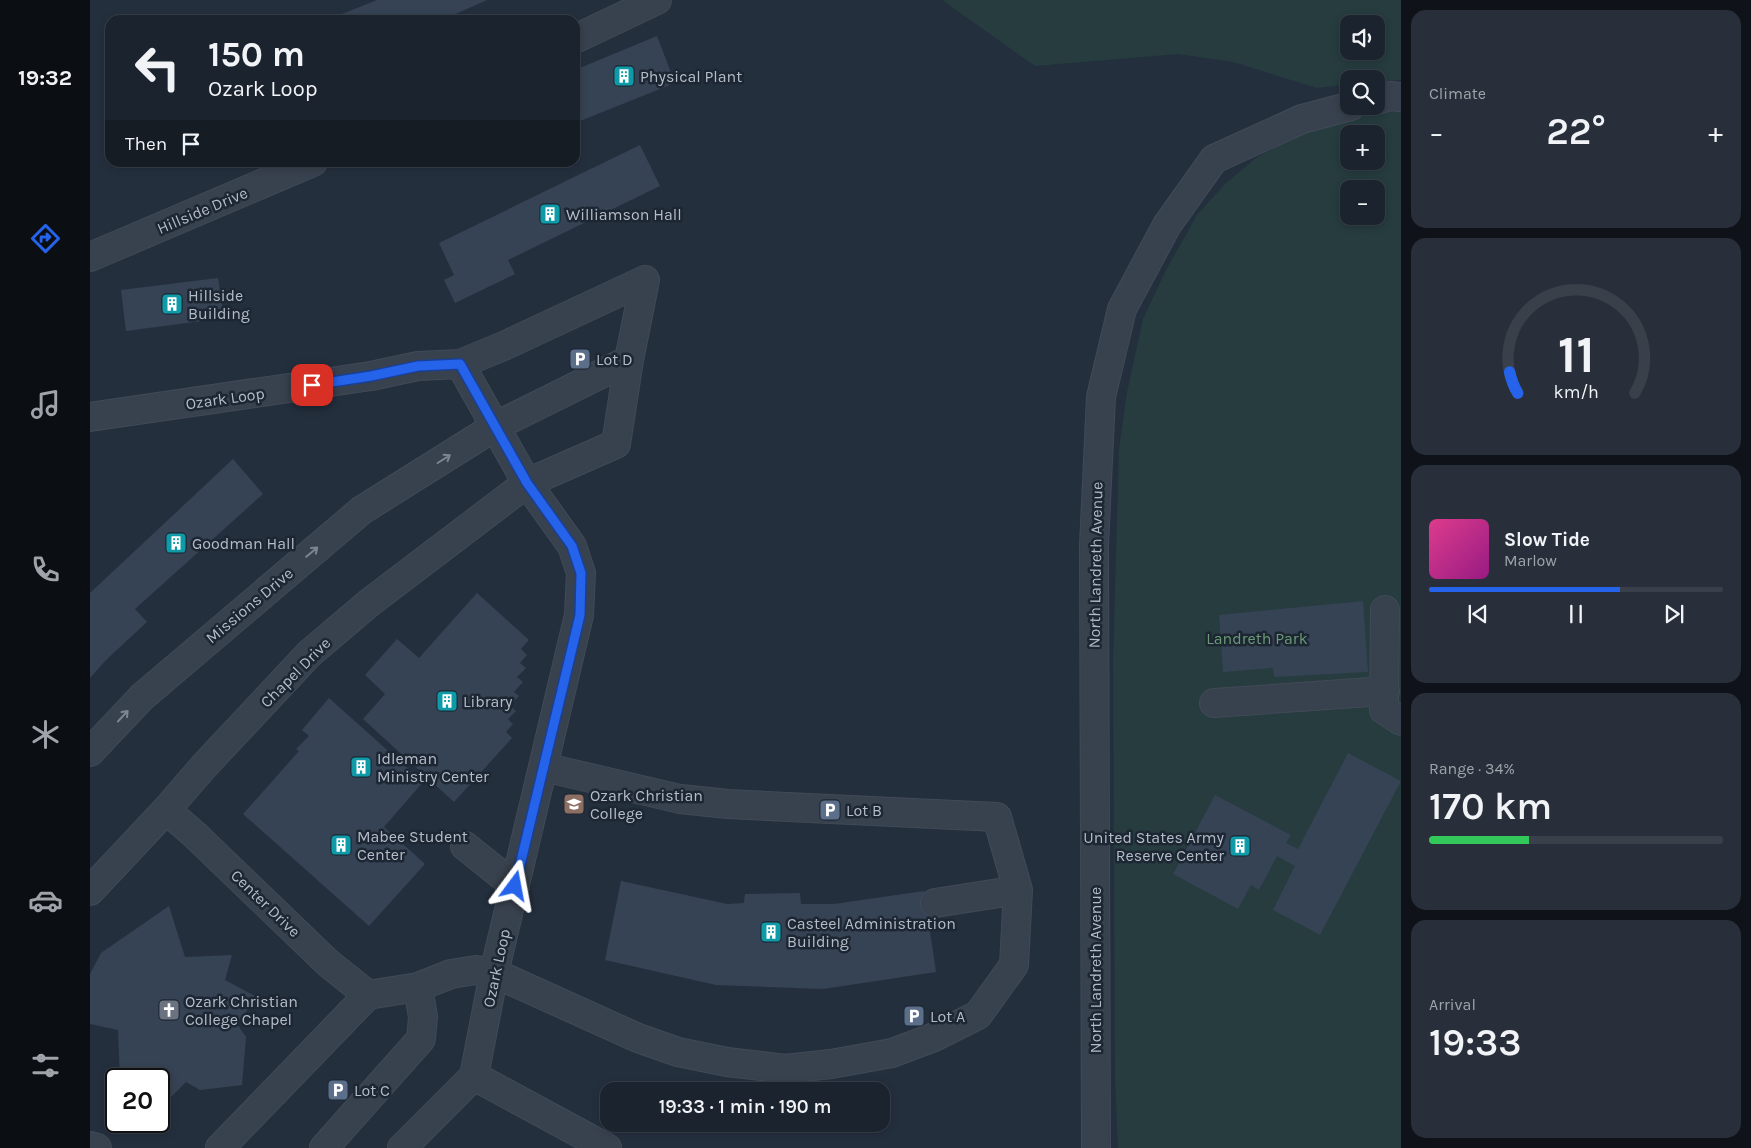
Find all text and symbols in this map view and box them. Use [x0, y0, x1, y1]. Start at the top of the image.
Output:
map controls [1340, 15, 1385, 225]
button: sound [1340, 15, 1385, 60]
text: 150 m [208, 34, 305, 75]
icon: left [125, 35, 190, 100]
building icon: Physical Plant [612, 64, 636, 88]
text: 19:32 [18, 65, 72, 91]
place label: Physical Plant [640, 67, 742, 86]
button: search [1340, 70, 1385, 115]
text: Ozark Loop [208, 76, 318, 102]
text: Climate [1429, 84, 1486, 103]
text: 22° [1546, 109, 1606, 154]
text: − [1429, 116, 1444, 149]
text: + [1708, 116, 1723, 149]
button: + [1340, 125, 1385, 170]
icon: arrive [177, 130, 205, 158]
text: Then [125, 133, 167, 155]
button: − [1340, 180, 1385, 225]
street label: Hillside Drive [154, 183, 250, 238]
building icon: Williamson Hall [538, 202, 562, 226]
place label: Williamson Hall [566, 205, 682, 224]
icon: directions [28, 221, 63, 256]
place label: Hillside Building [188, 286, 250, 323]
building icon: Hillside Building [160, 292, 184, 316]
text: 11 [1557, 324, 1595, 385]
parking icon: Lot D [568, 347, 592, 371]
place label: Lot D [596, 350, 633, 369]
pin [291, 364, 333, 406]
icon: arrive [298, 371, 326, 399]
text: km/h [1553, 382, 1599, 403]
street label: Ozark Loop [184, 384, 266, 413]
icon: music [28, 387, 63, 422]
one-way arrow [437, 453, 451, 463]
street label: North Landreth Avenue [1085, 482, 1106, 648]
text: Slow Tide [1504, 529, 1590, 551]
building icon: Goodman Hall [164, 531, 188, 555]
place label: Goodman Hall [192, 534, 295, 553]
one-way arrow [305, 546, 318, 558]
text: Marlow [1504, 551, 1557, 570]
icon: phone [28, 552, 63, 587]
street label: Missions Drive [202, 563, 297, 647]
icon: previous [1464, 600, 1492, 628]
icon: pause [1562, 600, 1590, 628]
icon: next [1660, 600, 1688, 628]
park label: Landreth Park [1206, 629, 1308, 648]
street label: Chapel Drive [256, 633, 334, 711]
building icon: Library [435, 689, 459, 713]
place label: Library [463, 692, 513, 711]
one-way arrow [117, 710, 129, 723]
icon: climate [28, 717, 63, 752]
place label: Idleman Ministry Center [377, 749, 489, 786]
building icon: Idleman Ministry Center [349, 755, 373, 779]
text: Range · 34% [1429, 759, 1515, 778]
text: 170 km [1429, 784, 1552, 829]
place label: Ozark Christian College [590, 786, 703, 823]
school or university icon: Ozark Christian College [562, 792, 586, 816]
parking icon: Lot B [818, 798, 842, 822]
place label: Lot B [846, 801, 882, 820]
place label: Mabee Student Center [357, 827, 468, 864]
place label: United States Army Reserve Center [1083, 828, 1225, 865]
building icon: Mabee Student Center [329, 833, 353, 857]
building icon: United States Army Reserve Center [1228, 834, 1252, 858]
position arrow [488, 859, 540, 911]
street label: Center Drive [227, 866, 304, 941]
icon: car [28, 883, 63, 918]
street label: North Landreth Avenue [1086, 887, 1105, 1053]
place label: Casteel Administration Building [787, 914, 956, 951]
building icon: Casteel Administration Building [759, 920, 783, 944]
street label: Ozark Loop [479, 927, 514, 1009]
place label: Ozark Christian College Chapel [185, 992, 298, 1029]
text: Arrival [1429, 995, 1476, 1014]
church icon: Ozark Christian College Chapel [157, 998, 181, 1022]
parking icon: Lot A [902, 1004, 926, 1028]
place label: Lot A [930, 1007, 965, 1026]
text: 19:33 [1429, 1020, 1522, 1065]
icon: filters [28, 1048, 63, 1083]
speed limit sign: 20 [105, 1068, 170, 1133]
parking icon: Lot C [326, 1078, 350, 1102]
place label: Lot C [354, 1081, 390, 1100]
text: 19:33 · 1 min · 190 m [659, 1096, 831, 1118]

